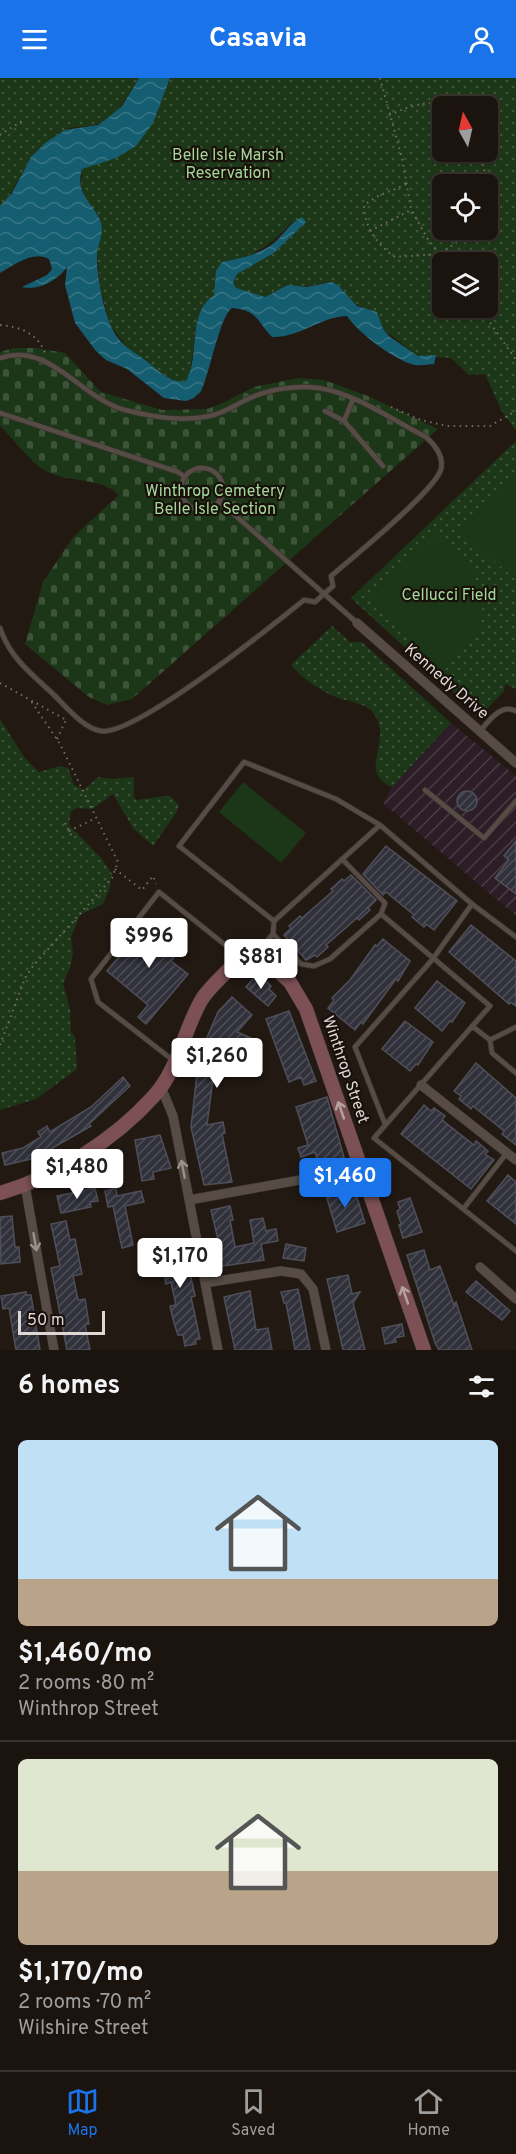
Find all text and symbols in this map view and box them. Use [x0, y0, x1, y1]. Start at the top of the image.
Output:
text: Casavia [209, 22, 307, 56]
icon: menu [18, 23, 51, 56]
icon: person [465, 23, 498, 56]
north arrow [432, 96, 498, 162]
map controls [432, 96, 498, 318]
park label: Belle Isle Marsh Reservation [172, 146, 284, 184]
button: locate [432, 174, 498, 240]
button: layers [432, 252, 498, 318]
park label: Winthrop Cemetery Belle Isle Section [145, 482, 285, 520]
park label: Cellucci Field [401, 586, 497, 606]
street label: Kennedy Drive [400, 640, 492, 724]
pin: $996 [113, 918, 185, 969]
text: $996 [125, 924, 173, 950]
pin: $881 [225, 939, 297, 990]
text: $881 [238, 945, 284, 971]
street label: Winthrop Street [317, 1013, 373, 1127]
pin: $1,260 [168, 1038, 266, 1089]
text: $1,260 [186, 1044, 248, 1070]
one-way arrow [335, 1101, 346, 1120]
pin: $1,480 [28, 1149, 126, 1200]
text: $1,480 [45, 1155, 109, 1181]
pin: $1,460 [296, 1158, 394, 1209]
one-way arrow [177, 1159, 188, 1179]
text: $1,460 [313, 1164, 377, 1190]
one-way arrow [30, 1232, 41, 1252]
pin: $1,170 [131, 1238, 229, 1289]
text: $1,170 [151, 1244, 209, 1270]
one-way arrow [398, 1286, 409, 1305]
scale bar [18, 1308, 105, 1336]
text: 50 m [27, 1311, 65, 1331]
text: 6 homes [18, 1370, 120, 1403]
icon: filters [465, 1370, 498, 1403]
icon: home [204, 1479, 312, 1587]
text: $1,460/mo [18, 1638, 152, 1671]
text: 2 rooms · 80 m² [18, 1671, 154, 1697]
text: Winthrop Street [18, 1697, 159, 1723]
icon: home [204, 1798, 312, 1906]
text: $1,170/mo [18, 1957, 144, 1990]
text: 2 rooms · 70 m² [18, 1990, 151, 2016]
text: Wilshire Street [18, 2016, 149, 2042]
tab: Map [66, 2085, 99, 2141]
tab: Saved [231, 2085, 275, 2141]
tab: Home [407, 2085, 450, 2141]

